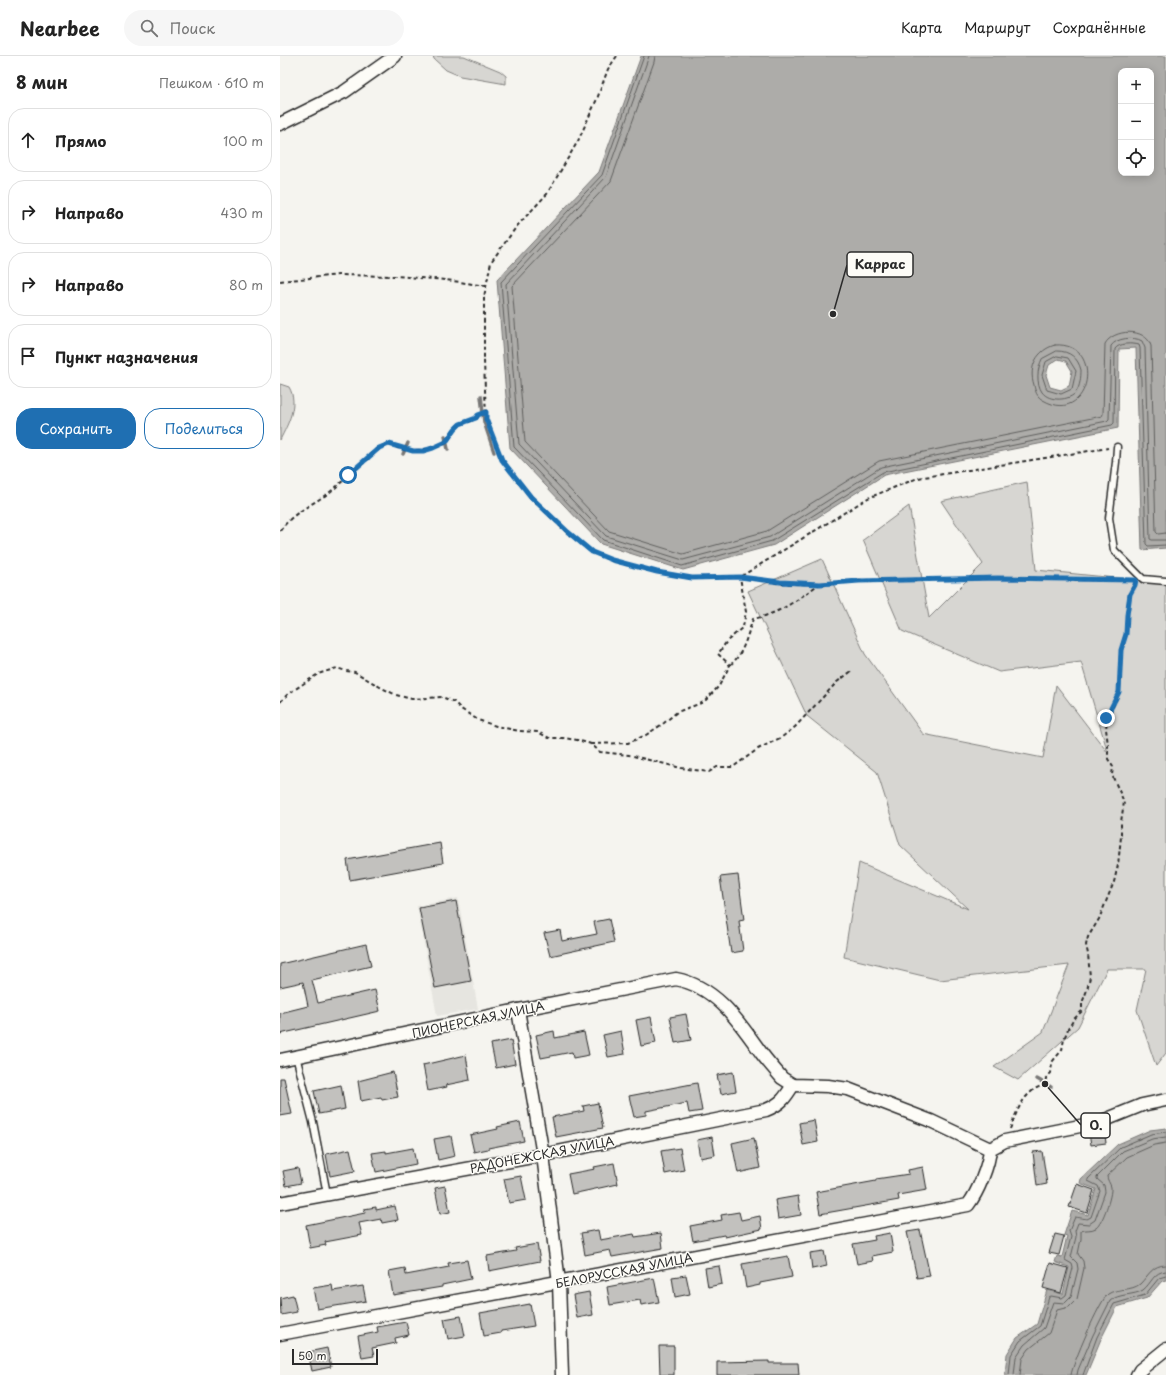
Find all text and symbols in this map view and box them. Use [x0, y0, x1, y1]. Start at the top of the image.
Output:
search box [124, 10, 404, 46]
text: Nearbee [20, 14, 100, 42]
text: Поиск [170, 16, 215, 39]
icon: search [138, 17, 160, 39]
text: Карта [901, 17, 942, 38]
text: Маршрут [964, 17, 1030, 38]
text: Сохранённые [1052, 17, 1146, 38]
map controls [1118, 68, 1154, 176]
button: + [1118, 68, 1154, 104]
text: 8 мин [16, 69, 68, 95]
text: Пешком · 610 m [159, 73, 264, 92]
button: − [1118, 104, 1154, 140]
icon: ahead [17, 129, 39, 151]
text: Прямо [55, 129, 106, 152]
text: 100 m [223, 131, 263, 150]
button: locate [1118, 140, 1154, 176]
icon: right [17, 201, 39, 223]
text: Направо [55, 201, 124, 224]
text: 430 m [221, 203, 263, 222]
callout: Каррас [847, 252, 913, 277]
text: Каррас [855, 254, 905, 273]
icon: right [17, 273, 39, 295]
text: Направо [55, 273, 124, 296]
text: 80 m [229, 275, 263, 294]
icon: arrive [17, 345, 39, 367]
text: Пункт назначения [55, 345, 198, 368]
button: Сохранить [16, 408, 136, 449]
button: Поделиться [144, 408, 264, 449]
route start [339, 466, 357, 484]
route end [1097, 709, 1115, 727]
street label: ПИОНЕРСКАЯ УЛИЦА [410, 996, 546, 1042]
callout: 0. [1081, 1113, 1110, 1138]
text: 0. [1089, 1115, 1103, 1134]
street label: РАДОНЕЖСКАЯ УЛИЦА [468, 1131, 616, 1177]
street label: БЕЛОРУССКАЯ УЛИЦА [554, 1248, 694, 1292]
scale bar [292, 1347, 378, 1366]
text: 50 m [298, 1347, 327, 1364]

